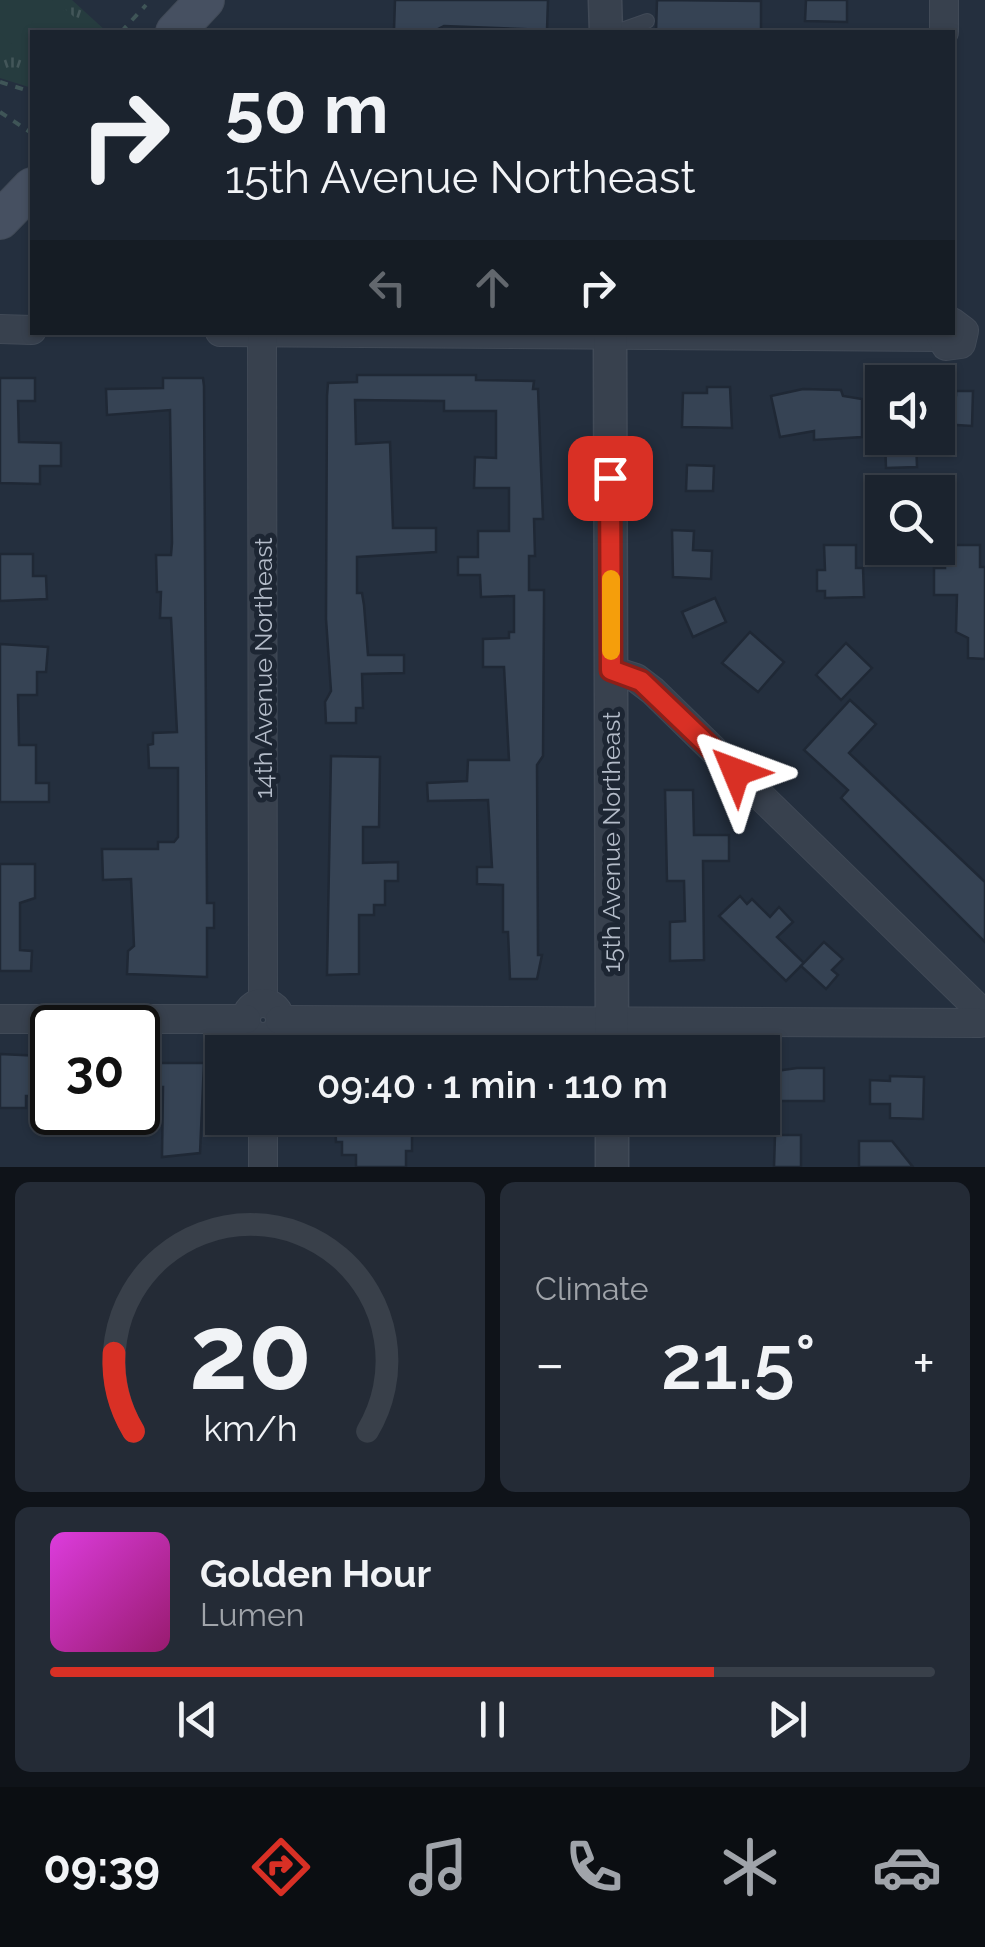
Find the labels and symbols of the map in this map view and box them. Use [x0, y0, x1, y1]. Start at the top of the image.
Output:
pin [568, 436, 653, 521]
street label: 14th Avenue Northeast [248, 537, 278, 799]
street label: 15th Avenue Northeast [596, 711, 626, 973]
position arrow [684, 720, 788, 824]
speed limit sign: 30 [30, 1005, 160, 1135]

